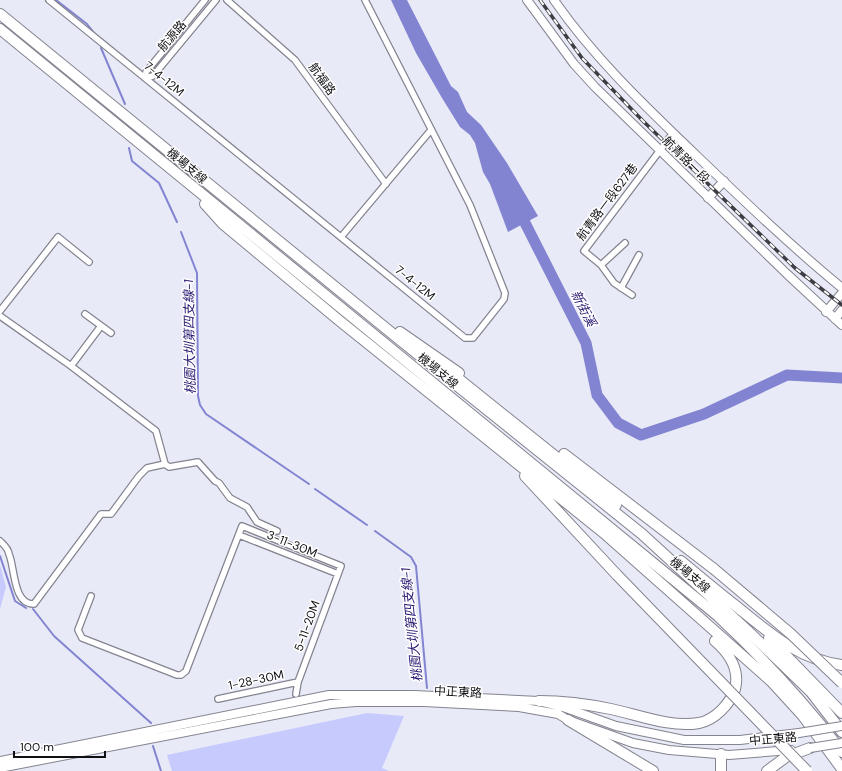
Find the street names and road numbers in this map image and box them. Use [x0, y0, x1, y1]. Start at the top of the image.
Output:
street label: 航源路 [154, 17, 190, 55]
street label: 7-4-12M [141, 58, 187, 100]
street label: 航福路 [305, 60, 339, 98]
street label: 航青路一段 [659, 133, 713, 187]
street label: 機場支線 [163, 144, 211, 188]
street label: 航青路一段627巷 [573, 160, 641, 244]
street label: 7-4-12M [392, 262, 438, 304]
street label: 機場支線 [414, 350, 462, 392]
street label: 3-11-30M [264, 527, 320, 561]
street label: 機場支線 [666, 553, 714, 597]
street label: 5-11-20M [290, 598, 324, 654]
street label: 1-28-30M [227, 666, 285, 694]
street label: 中正東路 [434, 683, 482, 701]
street label: 中正東路 [748, 729, 798, 749]

